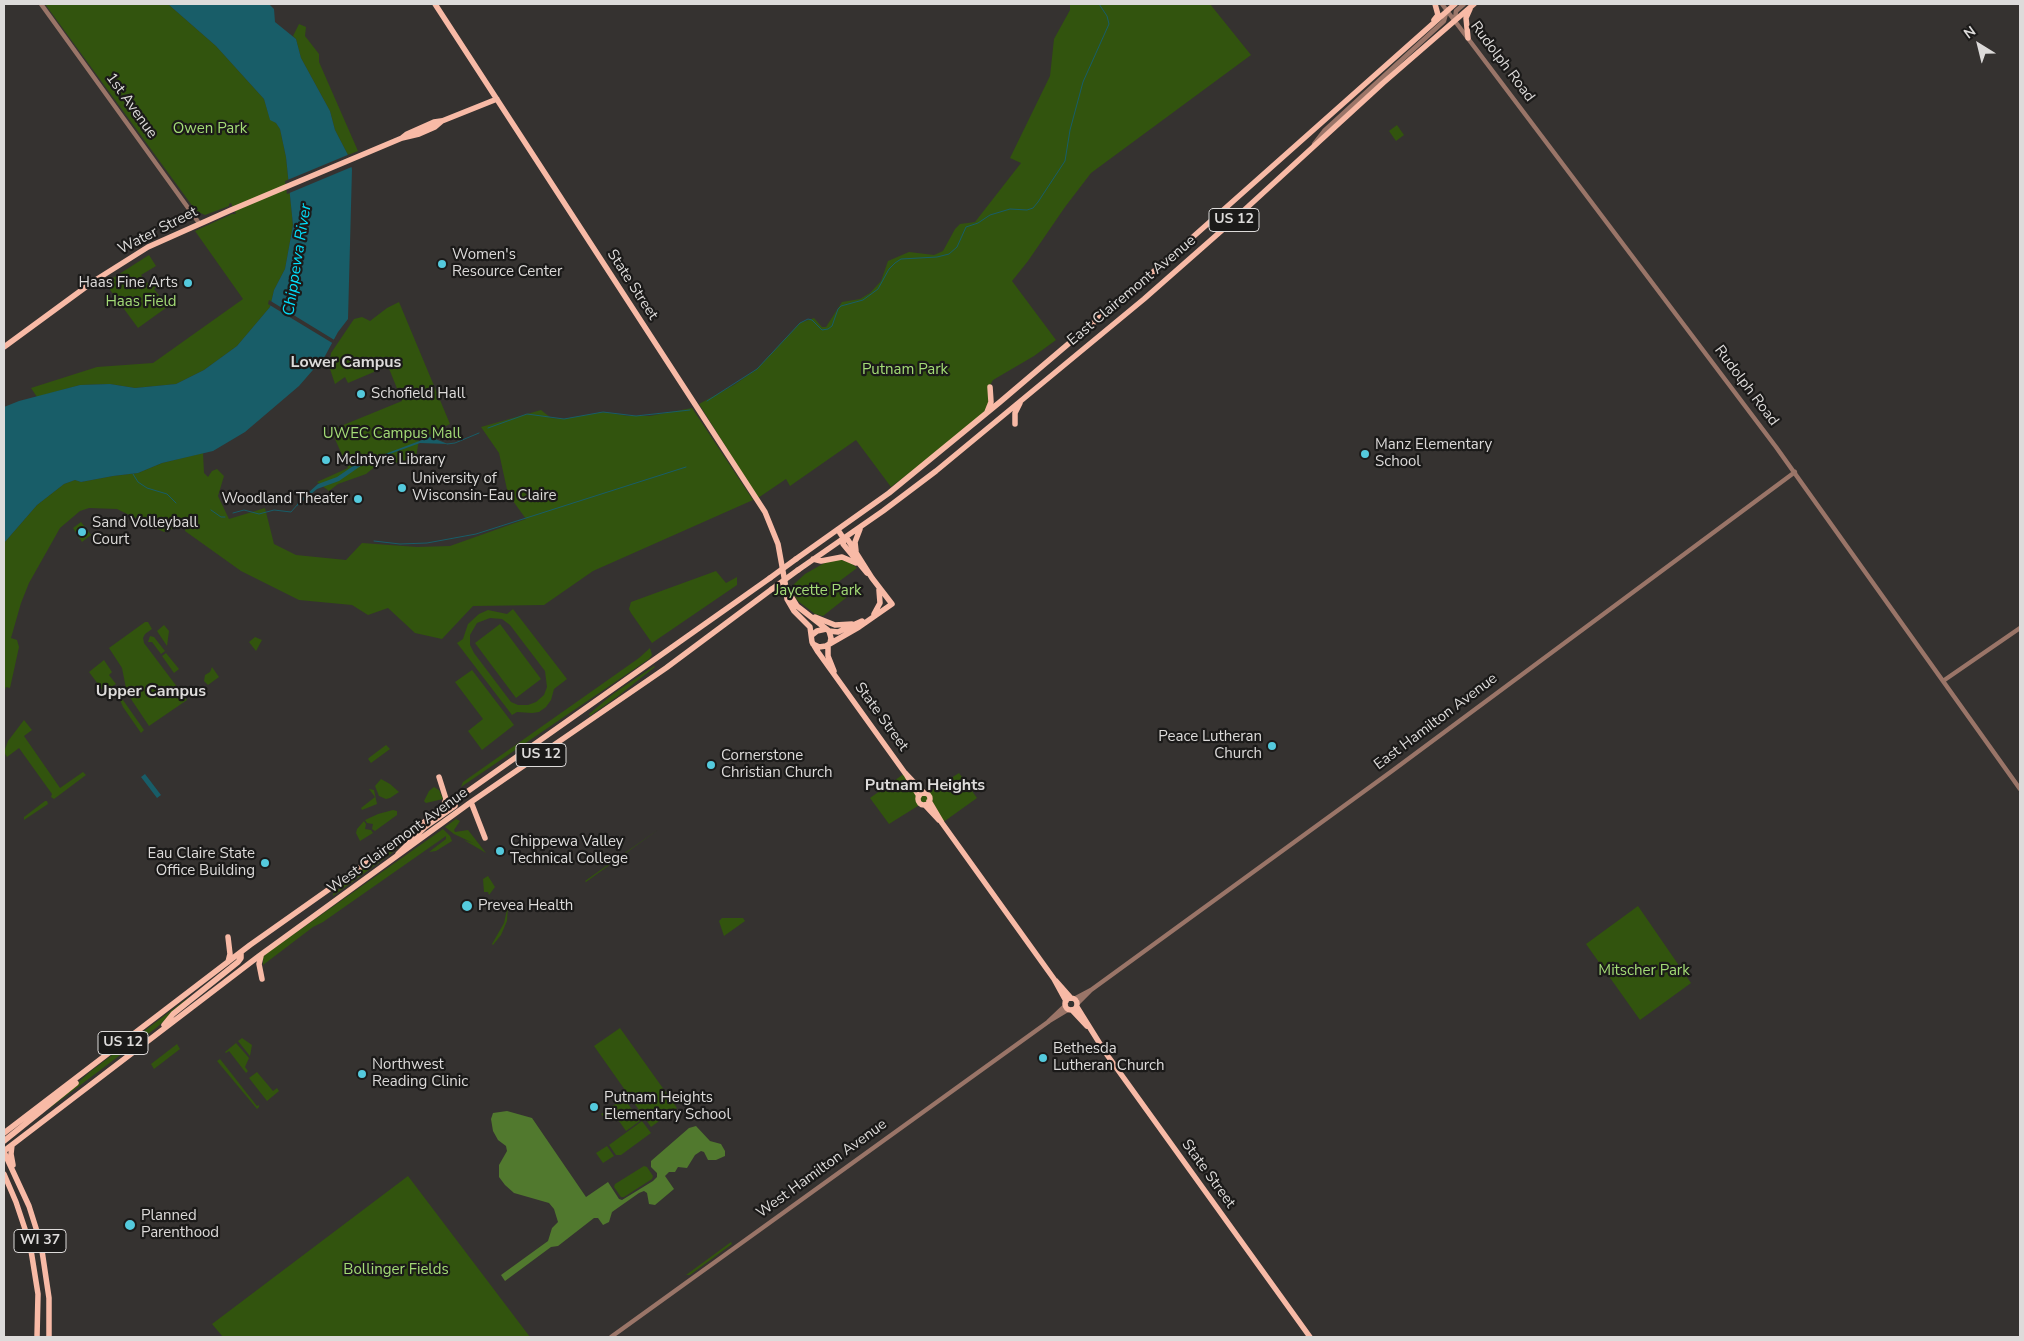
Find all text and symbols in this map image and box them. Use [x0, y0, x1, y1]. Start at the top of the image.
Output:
street label: Rudolph Road [1466, 18, 1538, 106]
north arrow [1954, 20, 2004, 70]
text: N [1960, 22, 1980, 43]
street label: 1st Avenue [101, 70, 161, 142]
park label: Owen Park [173, 120, 247, 138]
street label: Water Street [115, 203, 201, 259]
water label: Chippewa River [280, 203, 316, 317]
road number: US 12 [1209, 208, 1259, 232]
street label: East Clairemont Avenue [1064, 232, 1200, 350]
place label: Women's Resource Center [452, 246, 562, 281]
street label: State Street [603, 246, 661, 324]
marker: Women's Resource Center [436, 258, 448, 270]
place label: Haas Fine Arts [78, 274, 178, 292]
marker: Haas Fine Arts [182, 277, 194, 289]
park label: Haas Field [105, 293, 177, 311]
street label: Rudolph Road [1710, 342, 1782, 430]
district label: Lower Campus [291, 353, 401, 373]
park label: Putnam Park [862, 361, 948, 379]
place label: Schofield Hall [371, 385, 466, 403]
marker: Schofield Hall [355, 388, 367, 400]
park label: UWEC Campus Mall [323, 425, 461, 443]
place label: Manz Elementary School [1375, 436, 1492, 471]
marker: Manz Elementary School [1359, 448, 1371, 460]
place label: McIntyre Library [336, 451, 445, 469]
marker: McIntyre Library [320, 454, 332, 466]
place label: University of Wisconsin-Eau Claire [412, 470, 557, 505]
marker: University of Wisconsin-Eau Claire [396, 482, 408, 494]
place label: Woodland Theater [221, 490, 348, 508]
marker: Woodland Theater [352, 493, 364, 505]
place label: Sand Volleyball Court [92, 514, 198, 549]
marker: Sand Volleyball Court [76, 526, 88, 538]
park label: Jaycette Park [774, 582, 862, 600]
street label: East Hamilton Avenue [1371, 670, 1501, 774]
street label: State Street [850, 679, 912, 755]
district label: Upper Campus [96, 682, 206, 702]
place label: Peace Lutheran Church [1158, 728, 1262, 763]
marker: Peace Lutheran Church [1266, 740, 1278, 752]
road number: US 12 [516, 744, 566, 766]
place label: Cornerstone Christian Church [721, 747, 832, 782]
marker: Cornerstone Christian Church [705, 759, 717, 771]
district label: Putnam Heights [865, 776, 985, 796]
street label: West Clairemont Avenue [324, 784, 472, 898]
place label: Chippewa Valley Technical College [510, 833, 628, 868]
place label: Eau Claire State Office Building [148, 845, 255, 880]
marker: Chippewa Valley Technical College [494, 845, 506, 857]
marker: Eau Claire State Office Building [259, 857, 271, 869]
place label: Prevea Health [478, 897, 573, 915]
marker: Prevea Health [460, 899, 474, 913]
park label: Mitscher Park [1598, 962, 1690, 980]
road number: US 12 [98, 1032, 148, 1054]
place label: Bethesda Lutheran Church [1053, 1040, 1165, 1075]
marker: Bethesda Lutheran Church [1037, 1052, 1049, 1064]
place label: Northwest Reading Clinic [372, 1056, 468, 1091]
marker: Northwest Reading Clinic [356, 1068, 368, 1080]
place label: Putnam Heights Elementary School [604, 1089, 731, 1124]
marker: Putnam Heights Elementary School [588, 1101, 600, 1113]
street label: West Hamilton Avenue [753, 1116, 891, 1222]
street label: State Street [1177, 1136, 1239, 1212]
place label: Planned Parenthood [141, 1207, 219, 1242]
marker: Planned Parenthood [123, 1218, 137, 1232]
road number: WI 37 [14, 1230, 66, 1252]
park label: Bollinger Fields [343, 1261, 449, 1279]

